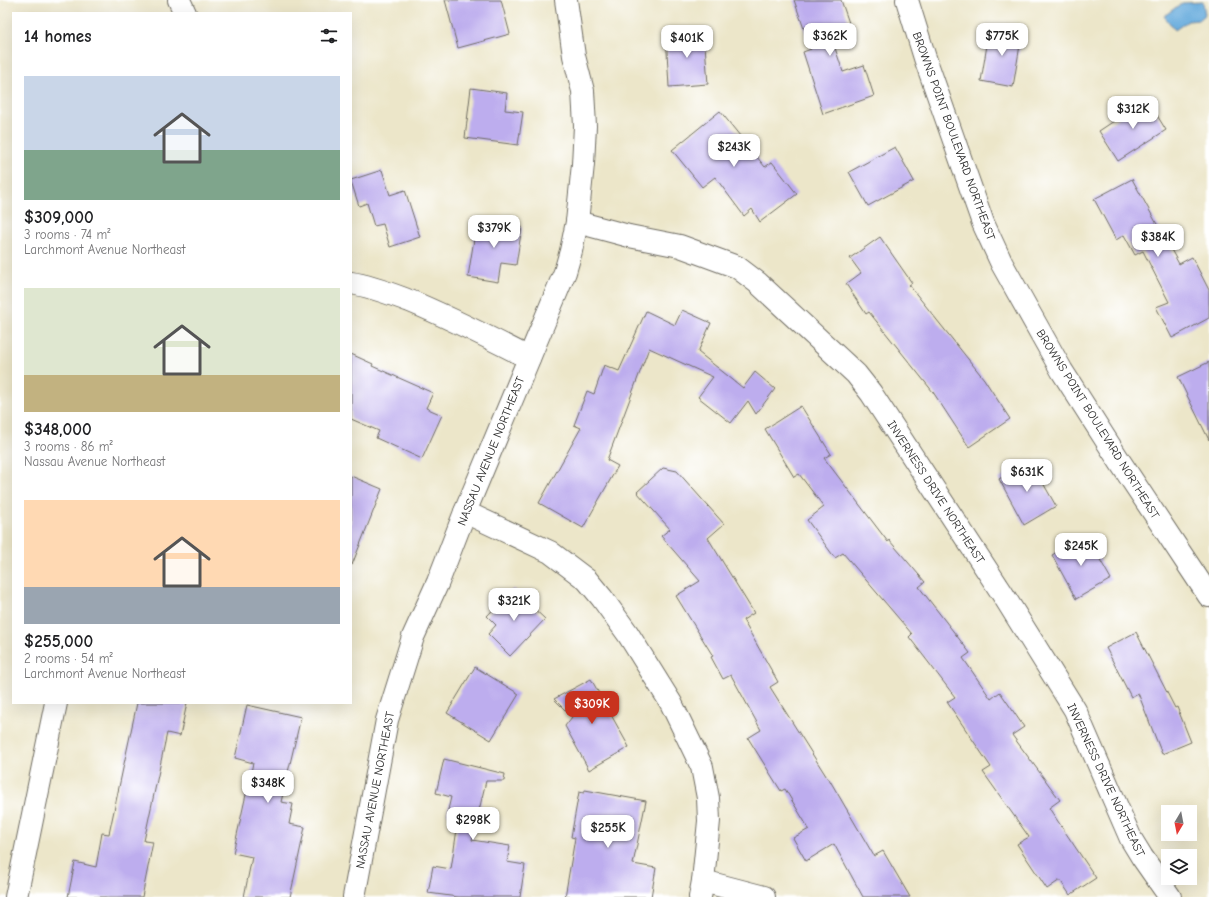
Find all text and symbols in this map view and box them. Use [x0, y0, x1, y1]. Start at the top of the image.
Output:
pin: $362K [802, 23, 858, 57]
pin: $775K [974, 23, 1030, 57]
icon: filters [318, 25, 340, 47]
pin: $401K [659, 25, 715, 59]
text: 14 homes [24, 27, 91, 46]
text: $362K [813, 28, 847, 43]
text: $775K [985, 28, 1019, 43]
text: $401K [670, 30, 704, 45]
street label: BROWNS POINT BOULEVARD NORTHEAST [910, 30, 999, 243]
pin: $312K [1105, 96, 1161, 130]
text: $312K [1116, 101, 1150, 116]
icon: home [146, 102, 218, 174]
pin: $243K [706, 134, 762, 168]
text: $243K [717, 139, 751, 154]
text: $309,000 [24, 208, 94, 227]
pin: $379K [466, 215, 522, 249]
text: $379K [477, 220, 511, 235]
pin: $384K [1130, 224, 1186, 258]
text: 3 rooms · 74 m² [24, 227, 110, 242]
text: $384K [1141, 229, 1175, 244]
text: Larchmont Avenue Northeast [24, 242, 185, 257]
icon: home [146, 314, 218, 386]
street label: BROWNS POINT BOULEVARD NORTHEAST [1034, 327, 1163, 522]
street label: NASSAU AVENUE NORTHEAST [455, 374, 528, 528]
street label: INVERNESS DRIVE NORTHEAST [884, 418, 988, 567]
text: $348,000 [24, 420, 92, 439]
text: 3 rooms · 86 m² [24, 439, 113, 454]
text: Nassau Avenue Northeast [24, 454, 165, 469]
pin: $631K [999, 459, 1055, 493]
text: $631K [1010, 464, 1044, 479]
icon: home [146, 526, 218, 598]
pin: $245K [1053, 533, 1109, 567]
text: $245K [1064, 538, 1098, 553]
pin: $321K [486, 588, 542, 622]
text: $321K [497, 593, 531, 608]
text: $255,000 [24, 632, 93, 651]
text: 2 rooms · 54 m² [24, 651, 113, 666]
text: Larchmont Avenue Northeast [24, 666, 185, 681]
pin: $309K [564, 691, 620, 725]
text: $309K [574, 696, 610, 711]
street label: INVERNESS DRIVE NORTHEAST [1064, 701, 1148, 860]
street label: NASSAU AVENUE NORTHEAST [353, 710, 397, 870]
pin: $348K [240, 770, 296, 804]
text: $348K [251, 775, 285, 790]
north arrow [1161, 805, 1197, 841]
map controls [1161, 805, 1197, 885]
pin: $298K [445, 807, 501, 841]
text: $298K [455, 812, 491, 827]
pin: $255K [580, 815, 636, 849]
text: $255K [590, 820, 626, 835]
button: layers [1161, 849, 1197, 885]

